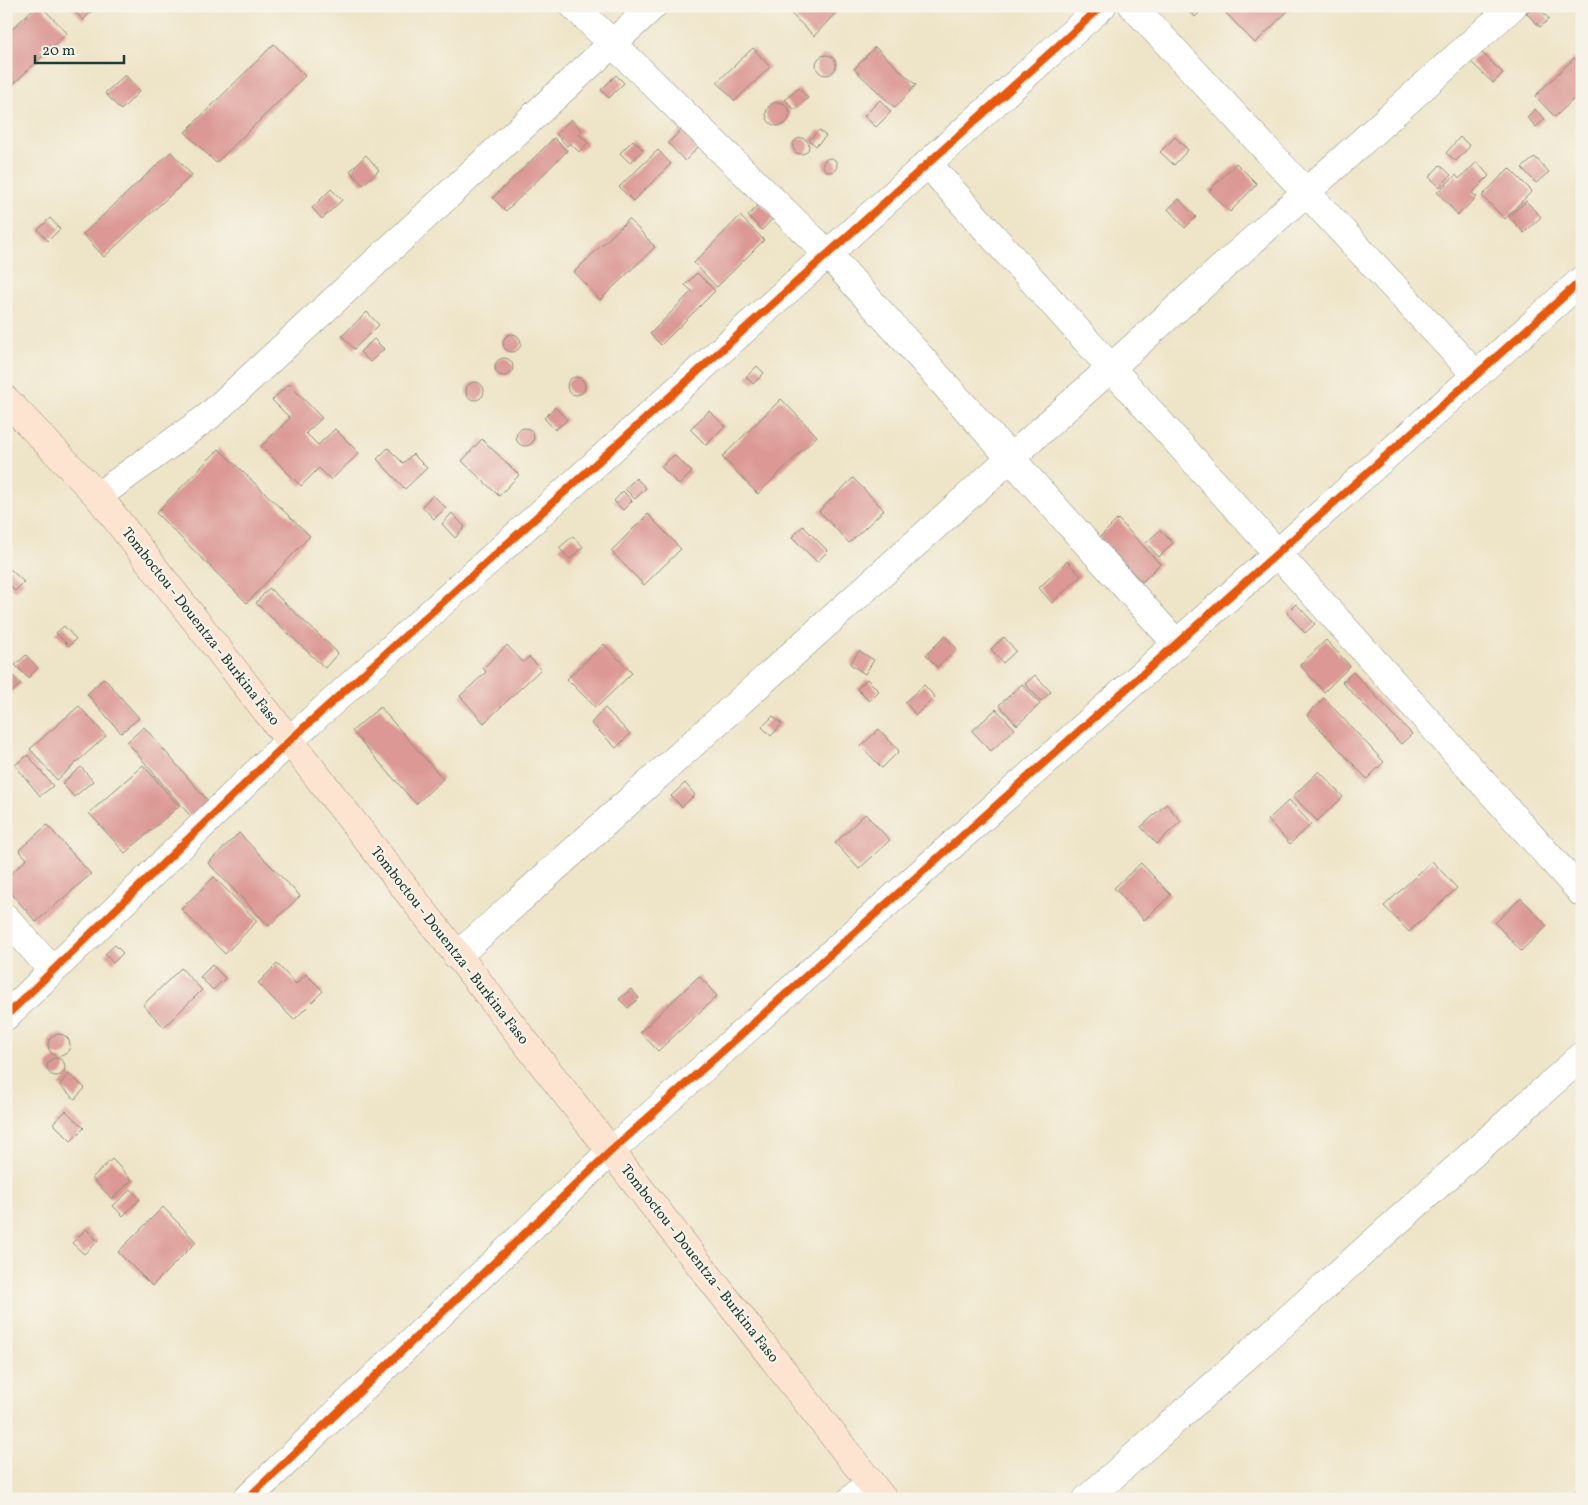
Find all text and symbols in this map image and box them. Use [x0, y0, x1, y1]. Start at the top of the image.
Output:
scale bar [35, 32, 124, 64]
text: 20 m [42, 41, 75, 62]
street label: Tomboctou - Douentza - Burkina Faso [116, 524, 284, 730]
street label: Tomboctou - Douentza - Burkina Faso [365, 843, 533, 1049]
street label: Tomboctou - Douentza - Burkina Faso [615, 1161, 783, 1367]

